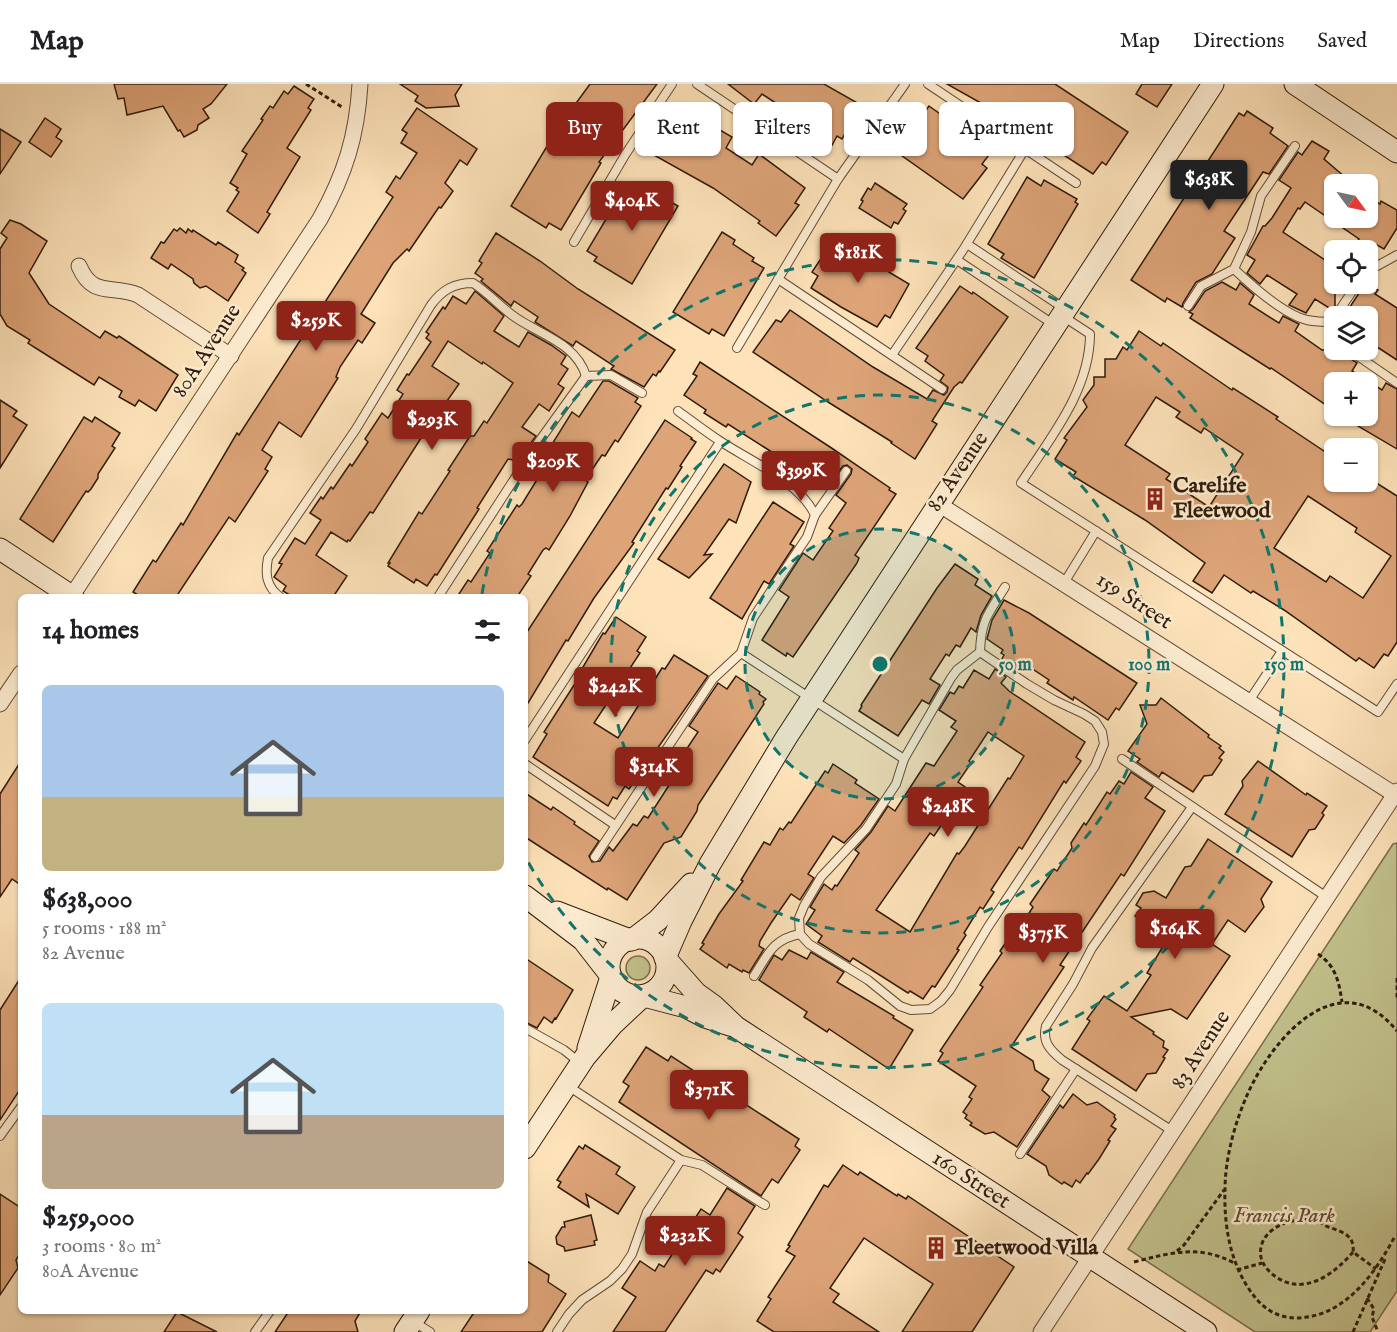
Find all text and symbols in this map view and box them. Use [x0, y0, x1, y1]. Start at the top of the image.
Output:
text: Map [30, 24, 84, 59]
text: Map [1120, 28, 1160, 55]
text: Directions [1193, 28, 1284, 55]
text: Saved [1317, 28, 1367, 55]
chip: Buy [546, 102, 623, 156]
chip: Rent [635, 102, 721, 156]
chip: Filters [733, 102, 832, 156]
chip: New [844, 102, 927, 156]
chip: Apartment [939, 102, 1074, 156]
pin: $638K [1167, 160, 1251, 211]
text: $638K [1184, 167, 1234, 192]
north arrow [1324, 174, 1378, 228]
map controls [1324, 174, 1378, 492]
pin: $404K [590, 181, 674, 232]
text: $404K [605, 188, 659, 213]
pin: $181K [816, 233, 900, 284]
text: $181K [834, 240, 882, 265]
button: locate [1324, 240, 1378, 294]
street label: 80A Avenue [166, 299, 248, 403]
pin: $259K [274, 301, 358, 352]
button: layers [1324, 306, 1378, 360]
text: $259K [291, 308, 341, 333]
button: + [1324, 372, 1378, 426]
pin: $293K [390, 400, 474, 451]
text: $293K [406, 407, 458, 432]
street label: 82 Avenue [921, 426, 995, 518]
button: − [1324, 438, 1378, 492]
pin: $209K [511, 442, 595, 493]
text: $209K [526, 449, 580, 474]
pin: $399K [759, 451, 843, 502]
text: $399K [776, 458, 826, 483]
place label: Carelife Fleetwood [1173, 472, 1272, 525]
building icon: Carelife Fleetwood [1142, 486, 1168, 512]
street label: 159 Street [1091, 566, 1178, 636]
text: 14 homes [42, 614, 139, 647]
icon: filters [471, 614, 504, 647]
centre of rings [870, 654, 890, 674]
text: 50 m [998, 654, 1032, 677]
text: 100 m [1128, 654, 1170, 677]
text: 150 m [1264, 654, 1304, 677]
pin: $242K [573, 667, 657, 718]
text: $242K [588, 674, 642, 699]
icon: home [219, 724, 327, 832]
pin: $314K [612, 747, 696, 798]
text: $314K [629, 754, 679, 779]
pin: $248K [906, 787, 990, 838]
text: $248K [922, 794, 974, 819]
text: $638,000 [42, 883, 133, 916]
pin: $164K [1133, 909, 1217, 960]
pin: $375K [1001, 913, 1085, 964]
text: 5 rooms · 188 m² [42, 916, 167, 941]
text: $164K [1149, 916, 1201, 941]
text: $375K [1018, 920, 1068, 945]
text: 82 Avenue [42, 941, 125, 966]
street label: 83 Avenue [1165, 1005, 1237, 1095]
icon: home [219, 1042, 327, 1150]
pin: $371K [667, 1070, 751, 1121]
text: $371K [684, 1077, 734, 1102]
street label: 160 Street [927, 1144, 1016, 1216]
text: $259,000 [42, 1201, 135, 1234]
park label: Francis Park [1233, 1202, 1335, 1230]
pin: $232K [643, 1216, 727, 1267]
text: $232K [659, 1223, 711, 1248]
text: 3 rooms · 80 m² [42, 1234, 161, 1259]
place label: Fleetwood Villa [954, 1234, 1099, 1262]
building icon: Fleetwood Villa [923, 1235, 949, 1261]
text: 80A Avenue [42, 1259, 139, 1284]

